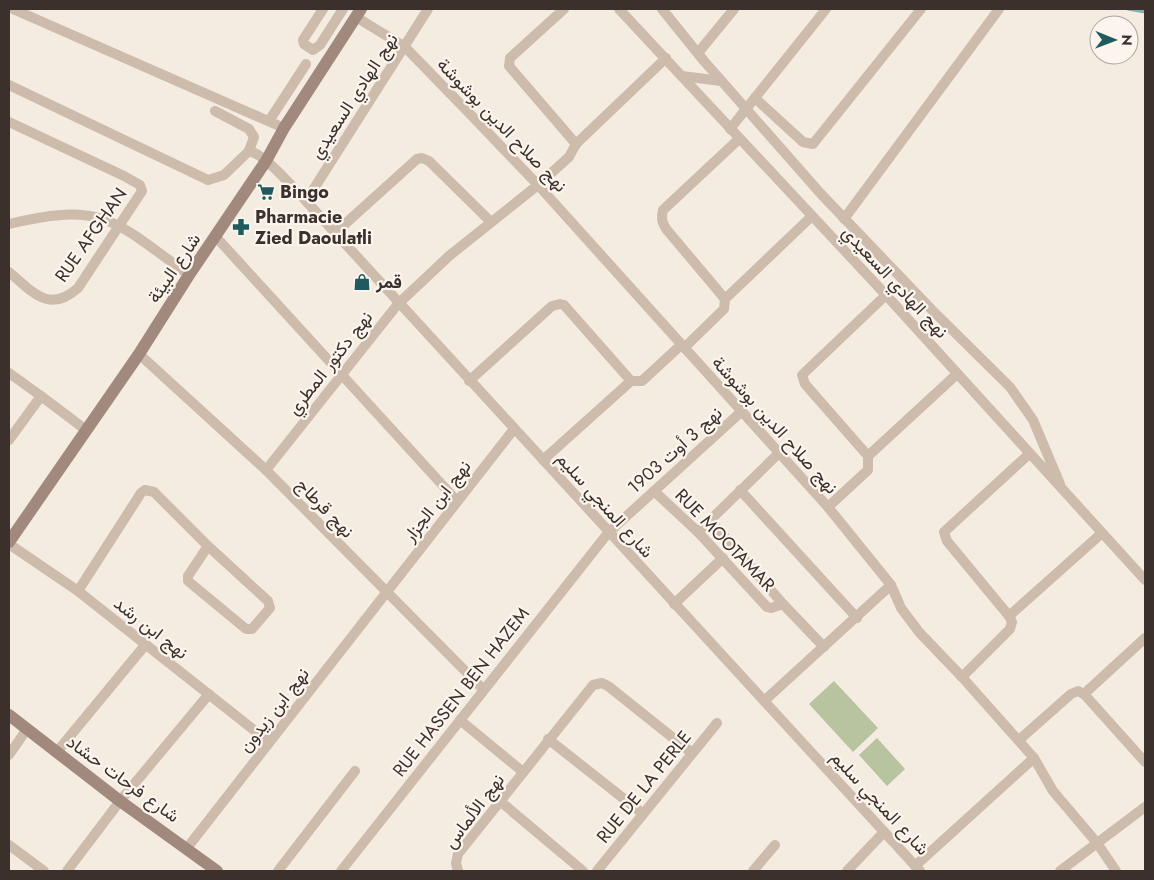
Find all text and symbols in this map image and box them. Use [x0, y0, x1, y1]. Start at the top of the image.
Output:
north arrow [1089, 15, 1139, 65]
street label: نهج الهادي السعيدي [304, 28, 406, 165]
text: N [1117, 34, 1137, 46]
street label: نهج صلاح الدين بوشوشة [431, 52, 573, 198]
place label: Bingo [280, 179, 329, 205]
street label: RUE AFGHAN [49, 182, 133, 288]
supermarket icon: Bingo [256, 182, 276, 202]
place label: Pharmacie Zied Daoulatli [255, 204, 372, 251]
pharmacy icon: Pharmacie Zied Daoulatli [231, 217, 251, 237]
street label: نهج الهادي السعيدي [834, 220, 954, 345]
street label: شارع البيئة [141, 228, 207, 308]
place label: قمر [375, 269, 402, 295]
shop icon: قمر [352, 272, 372, 292]
street label: نهج دكتور المطري [281, 305, 381, 422]
street label: نهج صلاح الدين بوشوشة [706, 350, 844, 500]
street label: نهج 3 أوت 1903 [622, 400, 728, 500]
street label: شارع المنجي سليم [549, 446, 660, 565]
street label: نهج ابن الجزار [396, 455, 477, 548]
street label: نهج قرطاج [290, 472, 360, 544]
street label: RUE MOOTAMAR [669, 483, 781, 597]
street label: نهج ابن رشد [108, 591, 194, 665]
street label: RUE HASSEN BEN HAZEM [387, 602, 535, 782]
street label: نهج ابن زيدون [233, 662, 315, 758]
street label: RUE DE LA PERLE [590, 725, 698, 849]
street label: شارع فرحات حشاد [61, 729, 185, 829]
street label: شارع المنجي سليم [823, 745, 935, 862]
street label: نهج الألماس [437, 768, 511, 854]

